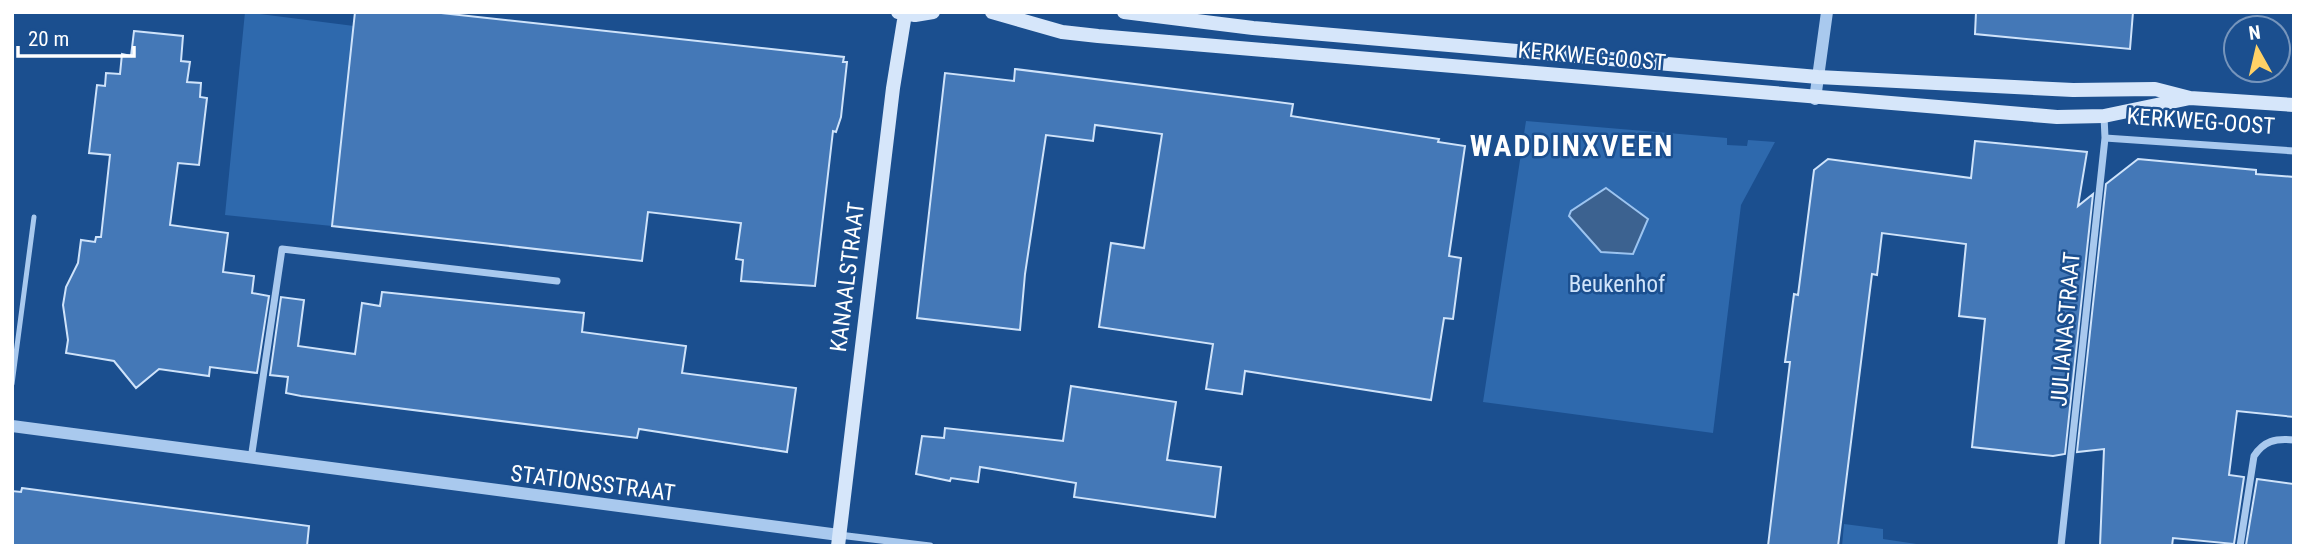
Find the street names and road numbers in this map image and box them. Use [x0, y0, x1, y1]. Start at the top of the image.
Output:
street label: KERKWEG-OOST [1517, 37, 1667, 76]
street label: KERKWEG-OOST [2126, 103, 2276, 140]
street label: KANAALSTRAAT [825, 201, 870, 354]
street label: JULIANASTRAAT [2045, 251, 2086, 407]
street label: STATIONSSTRAAT [509, 460, 677, 507]

